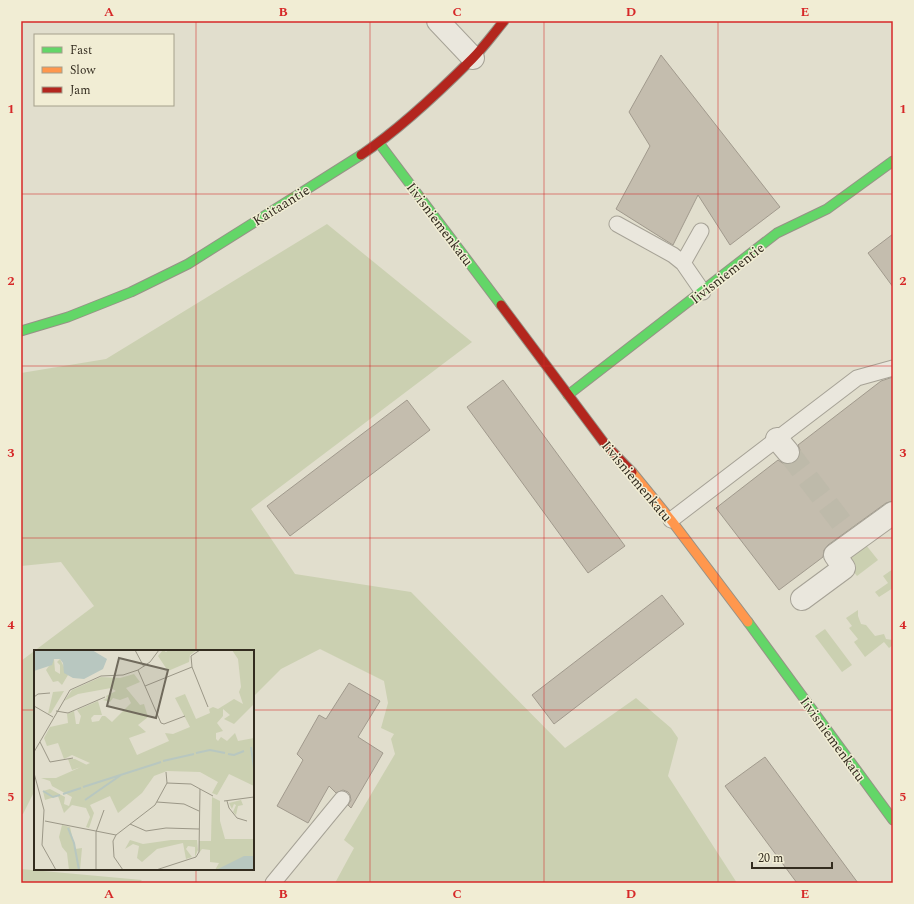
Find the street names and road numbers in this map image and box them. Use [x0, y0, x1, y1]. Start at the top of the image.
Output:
street label: Iivisniemenkatu [401, 178, 478, 271]
street label: Kaitaantie [249, 179, 314, 231]
street label: Iivisniementie [686, 237, 769, 309]
street label: Iivisniemenkatu [596, 436, 677, 527]
street label: Iivisniemenkatu [795, 692, 871, 786]

